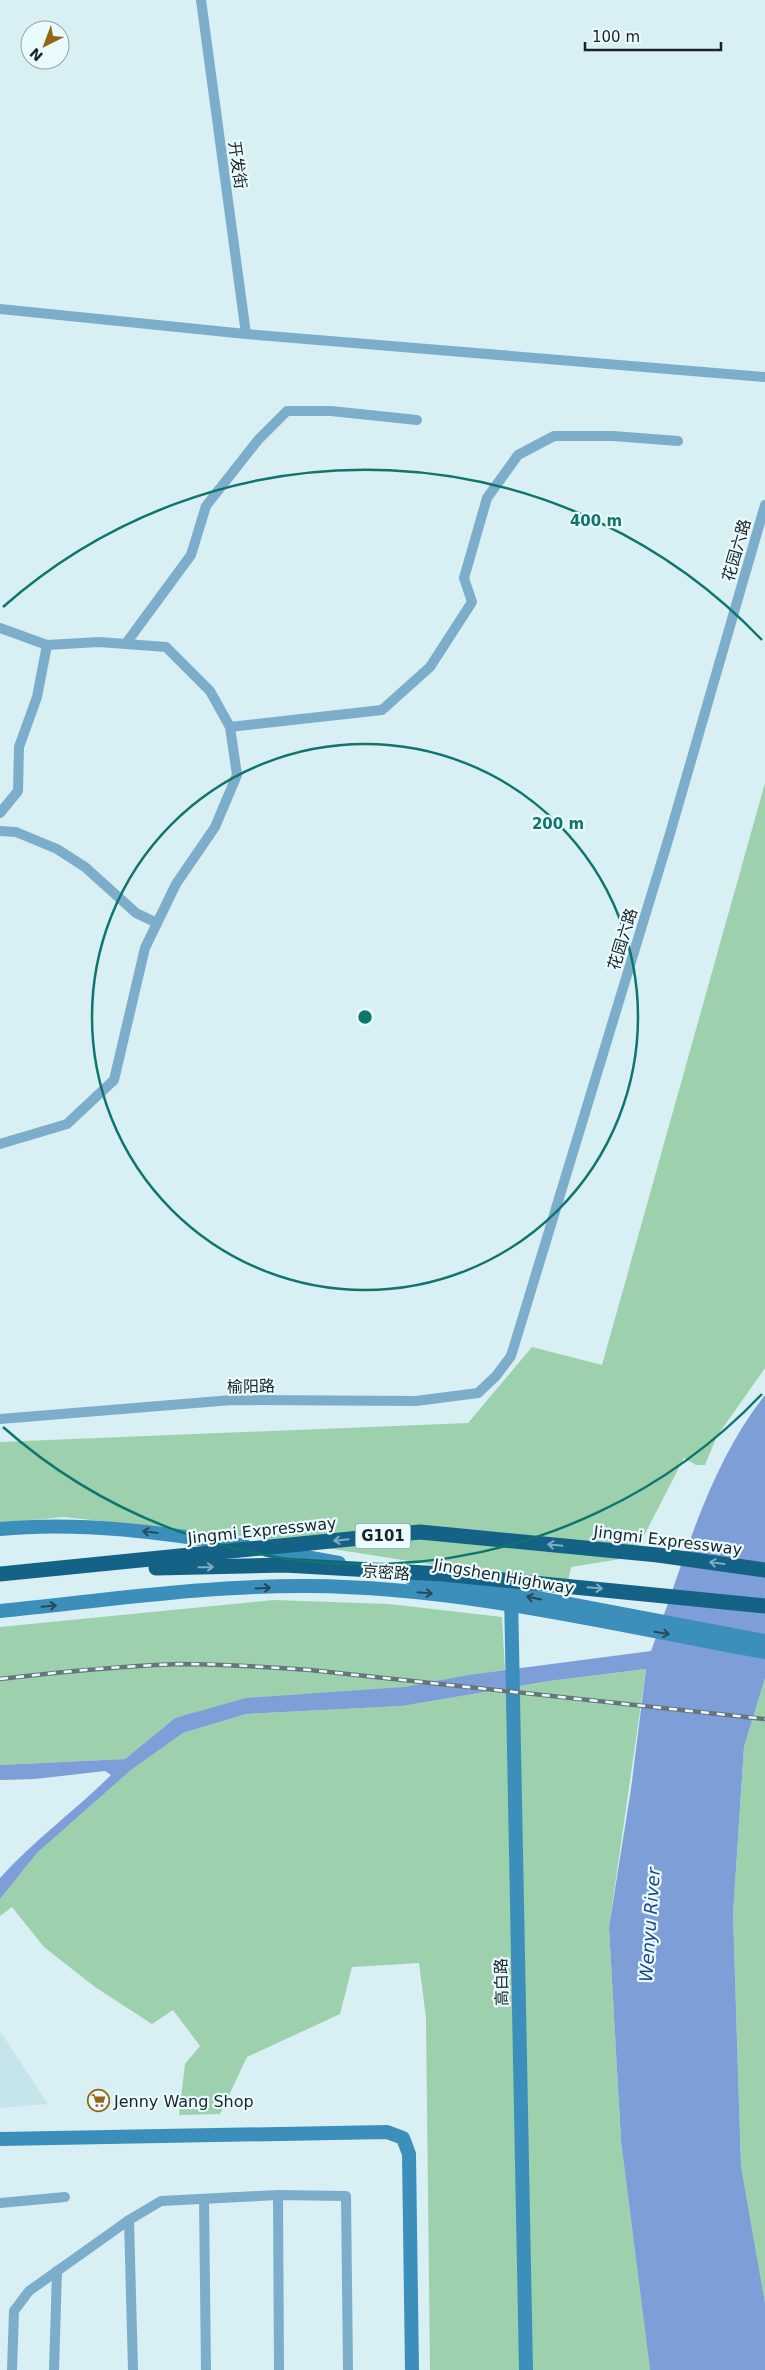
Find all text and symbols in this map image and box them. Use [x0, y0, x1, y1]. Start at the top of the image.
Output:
north arrow [20, 20, 70, 70]
scale bar [585, 20, 721, 52]
text: 100 m [592, 28, 640, 46]
text: N [27, 45, 46, 65]
street label: 开发街 [225, 140, 250, 190]
text: 400 m [570, 512, 622, 530]
street label: 花园六路 [719, 517, 754, 584]
text: 200 m [532, 815, 584, 833]
street label: 花园六路 [604, 906, 641, 973]
centre of rings [356, 1008, 374, 1026]
street label: 榆阳路 [227, 1377, 275, 1396]
street label: Jingmi Expressway [186, 1513, 337, 1548]
street label: Jingmi Expressway [592, 1522, 743, 1559]
road number: G101 [356, 1524, 410, 1548]
one-way arrow [142, 1527, 158, 1537]
one-way arrow [334, 1535, 350, 1545]
one-way arrow [548, 1540, 564, 1550]
street label: Jingshen Highway [431, 1555, 576, 1598]
one-way arrow [709, 1558, 725, 1568]
street label: 京密路 [361, 1561, 411, 1584]
one-way arrow [198, 1562, 214, 1571]
one-way arrow [254, 1583, 270, 1593]
one-way arrow [587, 1583, 603, 1593]
one-way arrow [417, 1588, 433, 1598]
one-way arrow [527, 1592, 543, 1602]
one-way arrow [40, 1601, 56, 1611]
one-way arrow [654, 1629, 670, 1639]
water label: Wenyu River [635, 1865, 664, 1983]
street label: 高白路 [492, 1958, 511, 2006]
supermarket icon: Jenny Wang Shop [86, 2089, 110, 2113]
place label: Jenny Wang Shop [113, 2092, 254, 2111]

